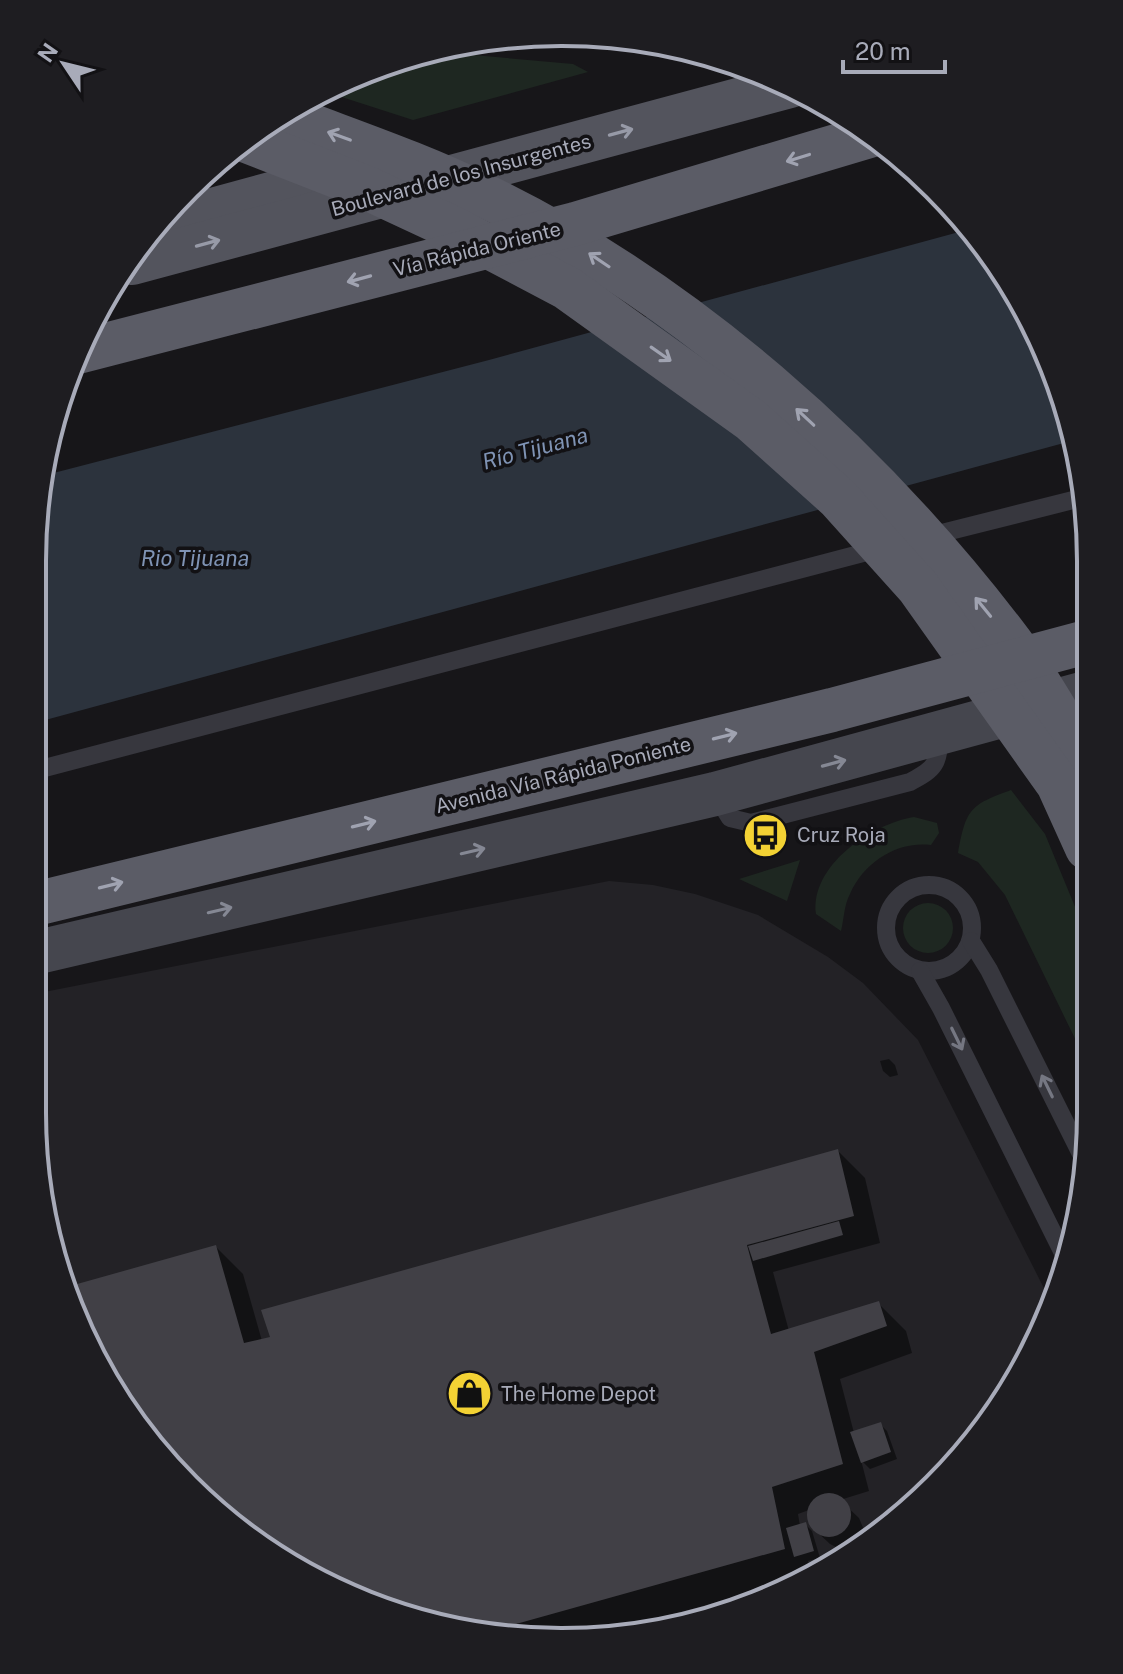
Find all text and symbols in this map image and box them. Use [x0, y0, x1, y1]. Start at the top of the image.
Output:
north arrow [24, 24, 104, 104]
scale bar [843, 24, 945, 74]
text: 20 m [855, 37, 911, 65]
text: N [32, 38, 63, 67]
one-way arrow [608, 123, 634, 138]
one-way arrow [327, 128, 352, 142]
street label: Boulevard de los Insurgentes [329, 129, 593, 221]
one-way arrow [786, 151, 812, 166]
street label: Vía Rápida Oriente [391, 217, 563, 281]
one-way arrow [194, 235, 220, 250]
one-way arrow [588, 252, 610, 268]
one-way arrow [346, 273, 372, 288]
one-way arrow [649, 346, 671, 362]
one-way arrow [795, 408, 815, 427]
water label: Río Tijuana [479, 421, 591, 475]
water label: Rio Tijuana [141, 545, 249, 571]
one-way arrow [974, 597, 992, 618]
one-way arrow [712, 727, 737, 742]
street label: Avenida Vía Rápida Poniente [433, 732, 693, 818]
one-way arrow [821, 755, 847, 770]
bus stop icon: Cruz Roja [742, 811, 790, 859]
one-way arrow [350, 815, 376, 830]
place label: Cruz Roja [797, 823, 886, 847]
one-way arrow [459, 843, 485, 858]
one-way arrow [98, 877, 123, 892]
one-way arrow [206, 902, 232, 917]
one-way arrow [950, 1027, 965, 1051]
one-way arrow [1039, 1075, 1054, 1099]
shop icon: The Home Depot [446, 1370, 494, 1418]
place label: The Home Depot [501, 1382, 656, 1406]

